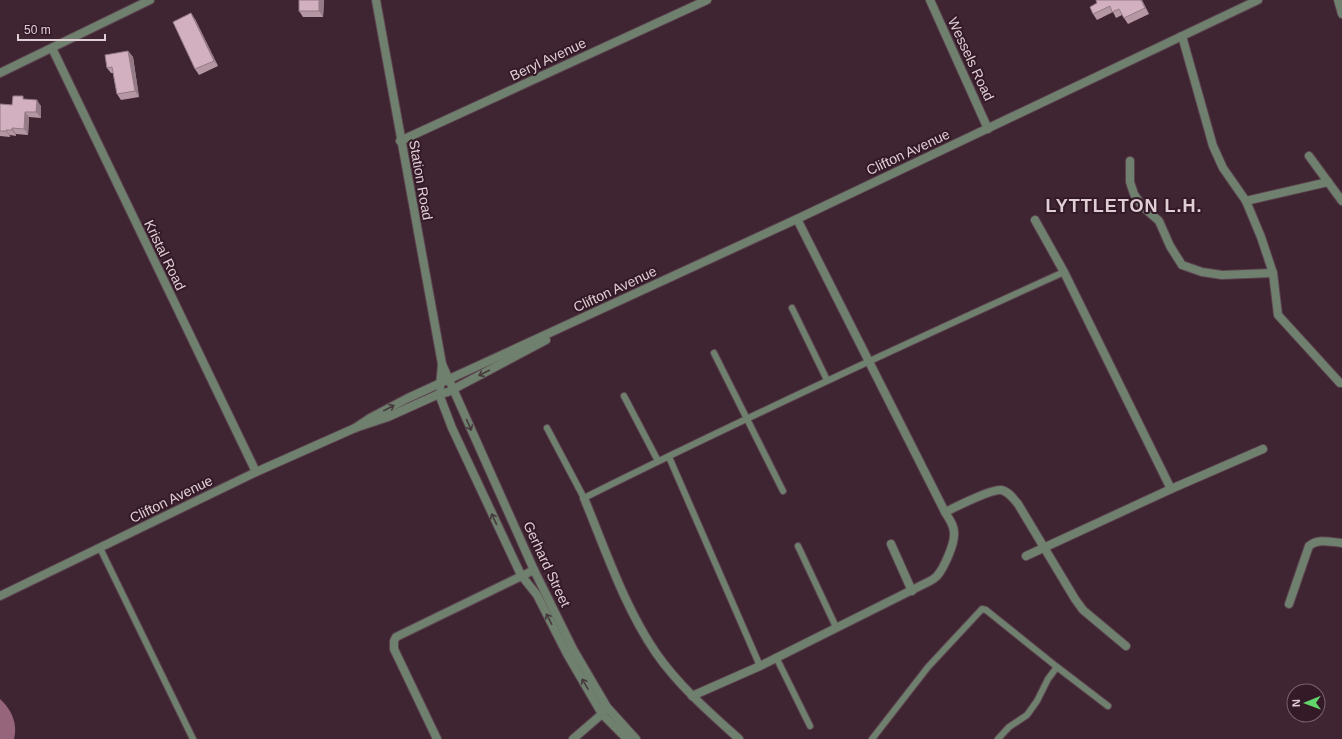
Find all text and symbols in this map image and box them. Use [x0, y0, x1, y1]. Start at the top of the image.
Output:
street label: Wessels Road [945, 15, 997, 103]
scale bar [18, 16, 105, 42]
text: 50 m [24, 23, 51, 37]
street label: Beryl Avenue [507, 34, 589, 84]
street label: Clifton Avenue [864, 126, 952, 178]
street label: Station Road [406, 139, 436, 221]
district label: LYTTLETON L.H. [1045, 196, 1203, 216]
street label: Kristal Road [141, 217, 189, 293]
street label: Clifton Avenue [571, 263, 659, 315]
one-way arrow [478, 370, 490, 378]
one-way arrow [382, 404, 394, 411]
one-way arrow [466, 419, 473, 431]
street label: Clifton Avenue [127, 472, 215, 526]
one-way arrow [490, 513, 498, 525]
street label: Gerhard Street [520, 519, 574, 609]
one-way arrow [545, 613, 552, 625]
one-way arrow [580, 678, 588, 690]
north arrow [1286, 683, 1326, 723]
text: N [1290, 699, 1302, 707]

